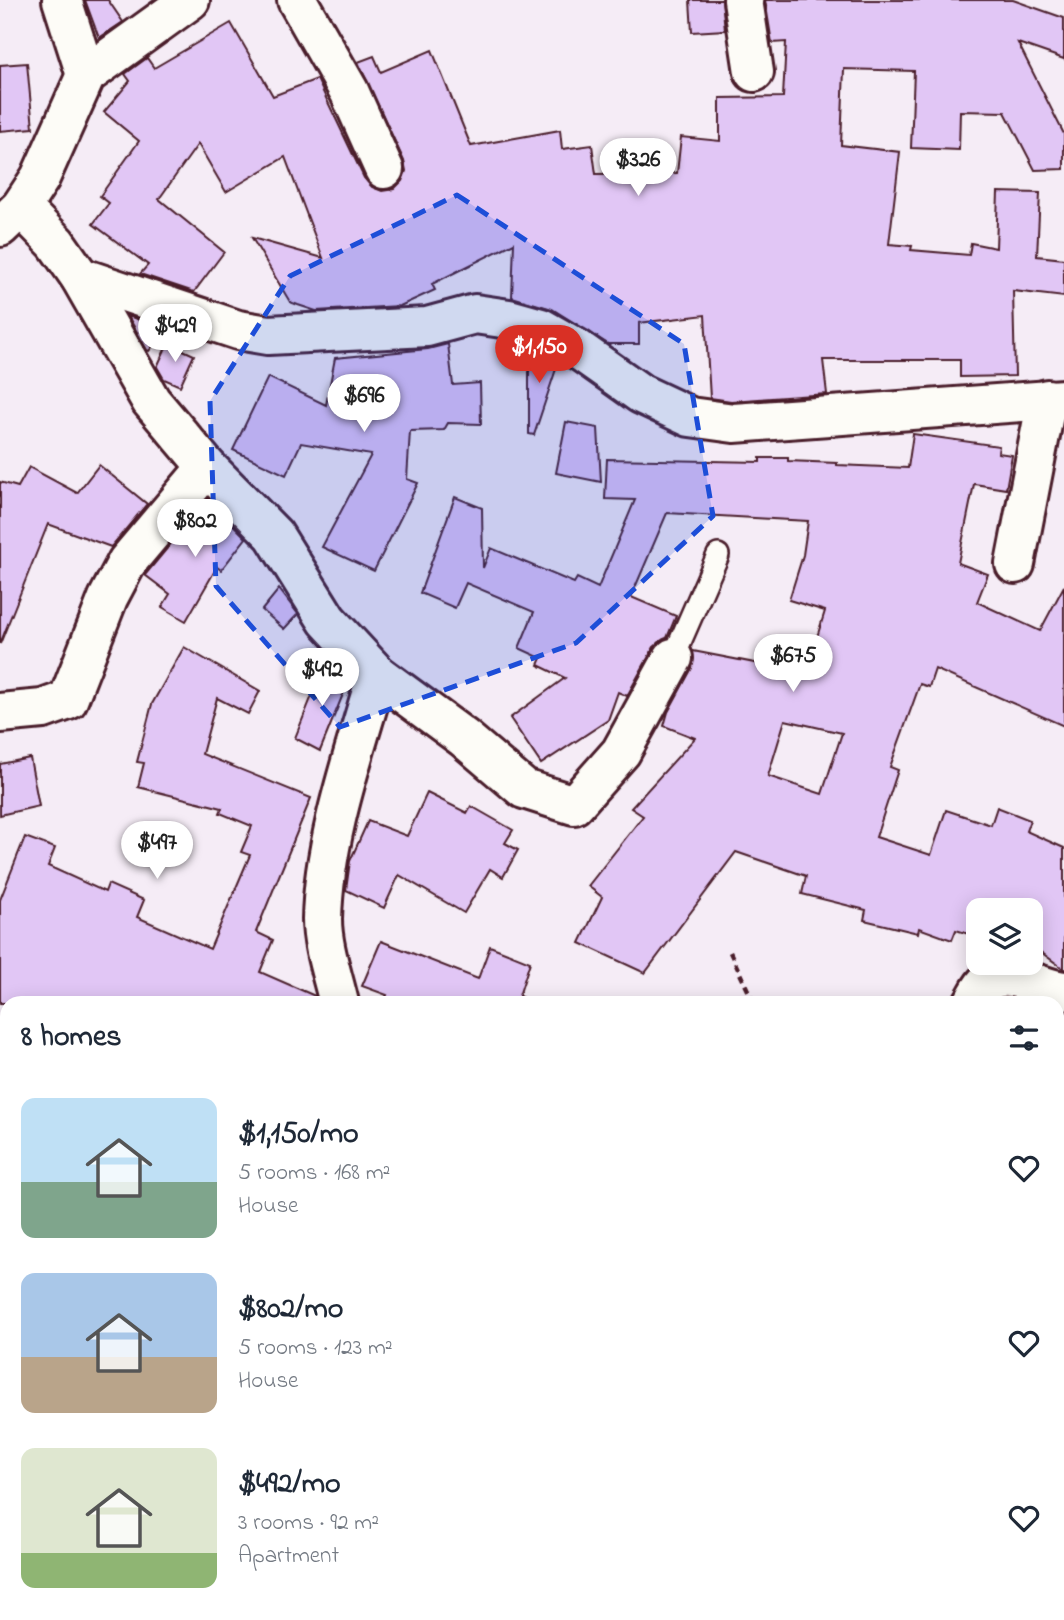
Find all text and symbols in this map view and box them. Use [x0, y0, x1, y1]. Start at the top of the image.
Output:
pin: $326 [597, 138, 679, 198]
text: $326 [616, 144, 660, 177]
pin: $429 [134, 304, 216, 364]
text: $429 [154, 310, 196, 343]
pin: $1,150 [482, 326, 596, 385]
text: $1,150 [511, 331, 567, 364]
pin: $696 [323, 374, 405, 434]
text: $696 [343, 380, 385, 413]
pin: $802 [154, 500, 236, 559]
text: $802 [173, 505, 217, 538]
pin: $675 [752, 634, 834, 694]
text: $675 [770, 640, 816, 673]
pin: $492 [281, 648, 363, 708]
text: $492 [301, 654, 343, 687]
pin: $497 [116, 822, 198, 881]
text: $497 [137, 827, 177, 860]
map controls [966, 898, 1043, 975]
button: layers [966, 898, 1043, 975]
text: 8 homes [21, 1016, 122, 1060]
icon: filters [1005, 1019, 1043, 1057]
text: $1,150/mo [238, 1113, 359, 1157]
icon: home [77, 1126, 161, 1210]
icon: heart [1005, 1149, 1043, 1187]
text: 5 rooms · 168 m² [238, 1157, 390, 1190]
text: House [238, 1190, 298, 1223]
text: $802/mo [238, 1288, 343, 1332]
icon: home [77, 1301, 161, 1385]
icon: heart [1005, 1324, 1043, 1362]
text: 5 rooms · 123 m² [238, 1332, 393, 1365]
text: House [238, 1365, 298, 1398]
text: $492/mo [238, 1463, 341, 1507]
icon: home [77, 1476, 161, 1560]
icon: heart [1005, 1499, 1043, 1537]
text: 3 rooms · 92 m² [238, 1507, 379, 1540]
text: Apartment [238, 1540, 339, 1573]

